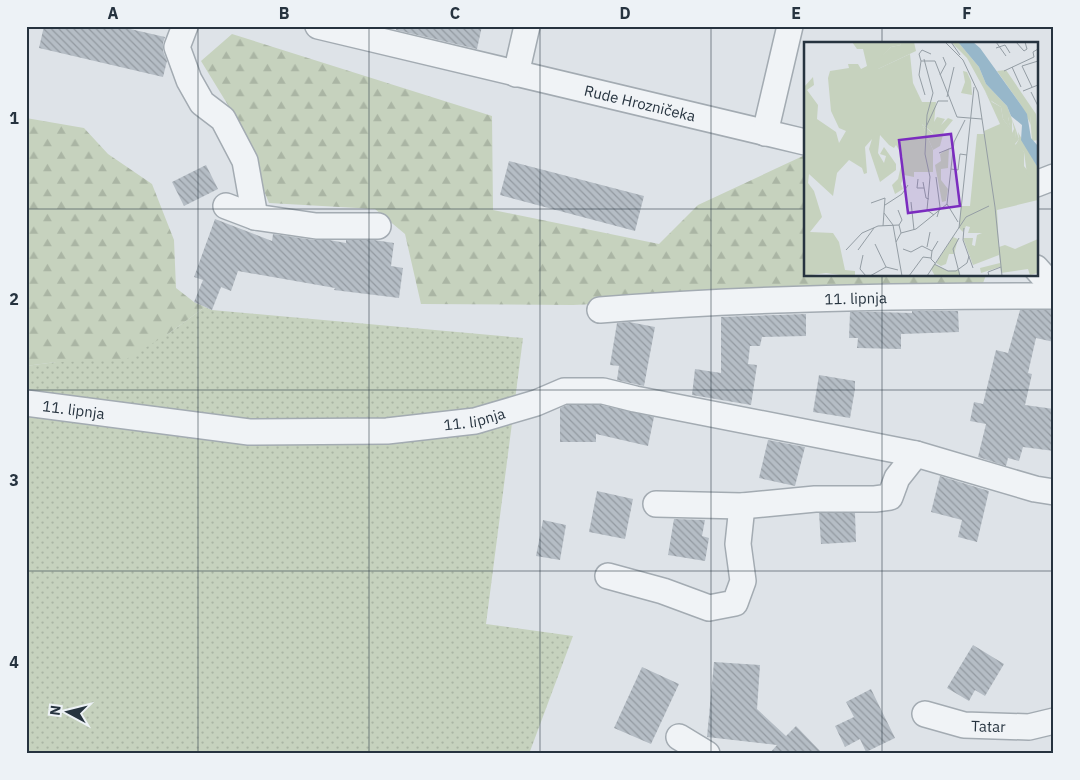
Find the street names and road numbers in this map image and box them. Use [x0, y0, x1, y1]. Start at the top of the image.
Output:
street label: Rude Hrozničeka [582, 80, 698, 125]
street label: 11. lipnja [824, 288, 887, 308]
street label: 11. lipnja [41, 396, 106, 423]
street label: 11. lipnja [442, 403, 507, 434]
street label: Tatar [971, 716, 1006, 736]

